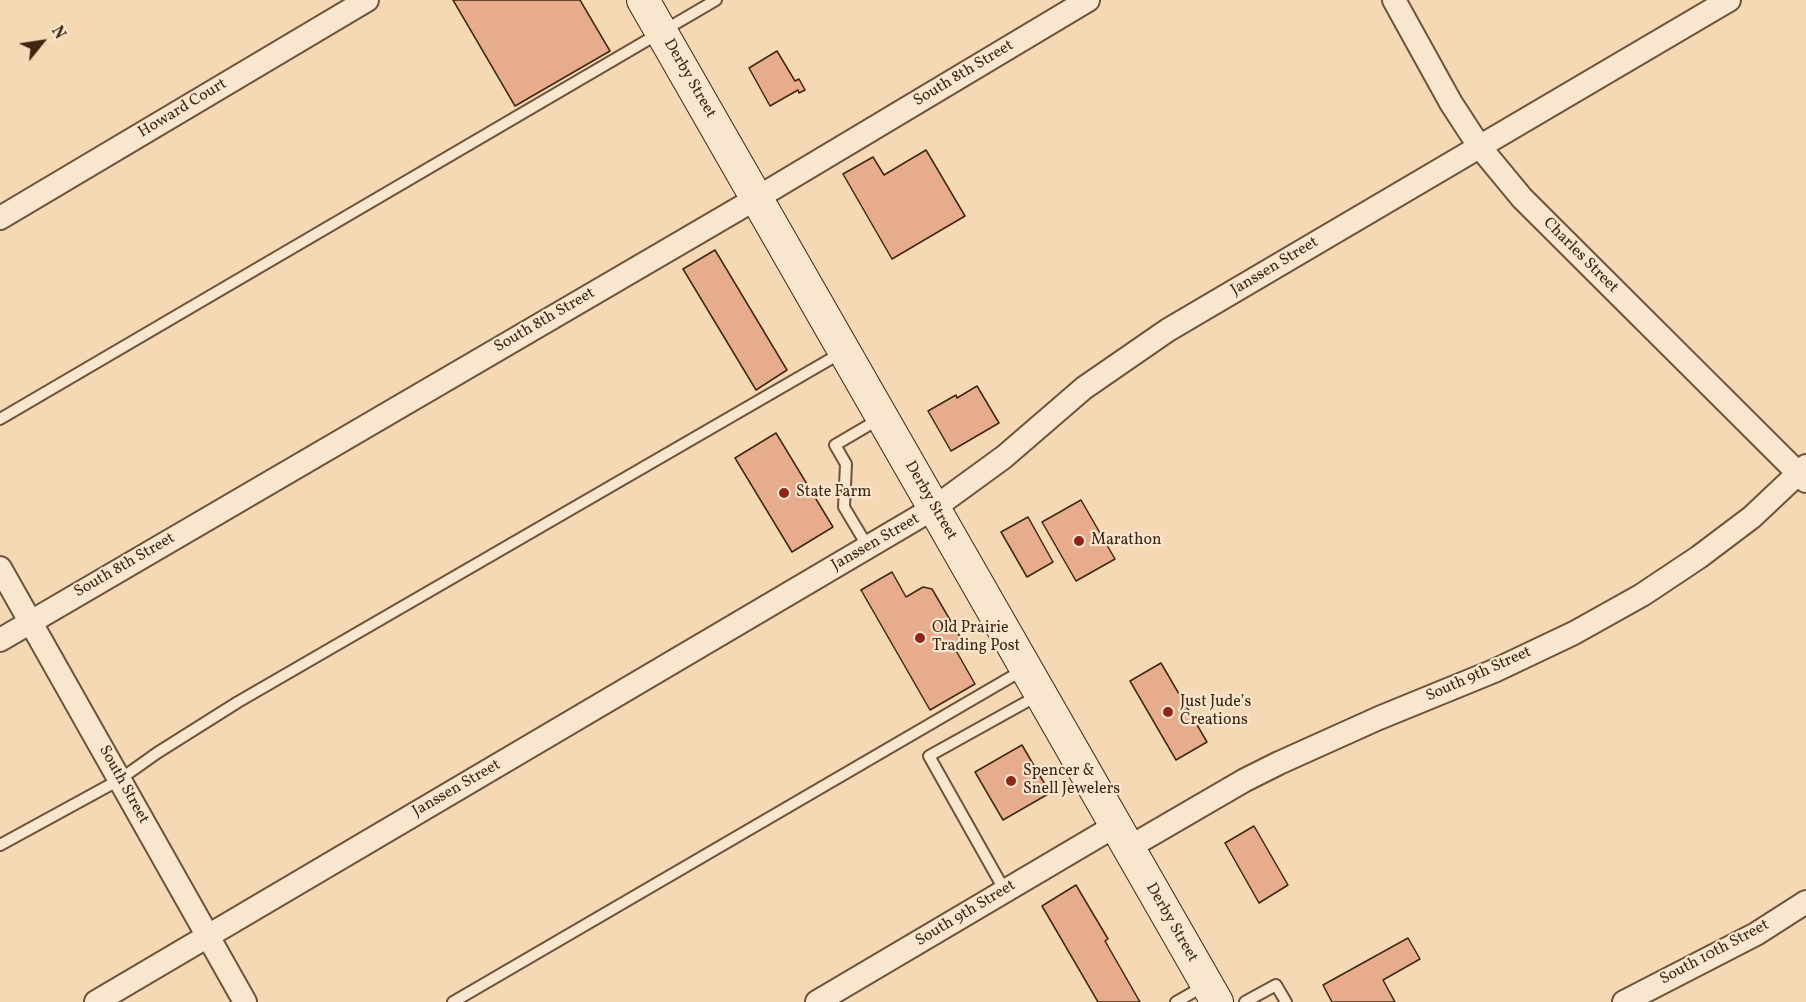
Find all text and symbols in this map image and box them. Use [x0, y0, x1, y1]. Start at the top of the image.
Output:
north arrow [12, 12, 72, 72]
text: N [45, 22, 70, 44]
street label: Derby Street [659, 36, 719, 122]
street label: South 8th Street [911, 37, 1017, 111]
street label: Howard Court [135, 75, 231, 143]
street label: Charles Street [1538, 214, 1622, 298]
street label: Janssen Street [1228, 233, 1322, 301]
street label: South 8th Street [491, 284, 599, 358]
street label: Derby Street [900, 458, 960, 544]
place label: State Farm [796, 483, 871, 503]
marker: State Farm [777, 486, 791, 500]
street label: Janssen Street [828, 510, 924, 576]
street label: South 8th Street [71, 529, 179, 603]
place label: Marathon [1091, 531, 1162, 551]
marker: Marathon [1072, 534, 1086, 548]
place label: Old Prairie Trading Post [932, 619, 1020, 657]
marker: Old Prairie Trading Post [913, 631, 927, 645]
street label: South 9th Street [1423, 643, 1535, 707]
place label: Just Jude’s Creations [1180, 693, 1251, 731]
marker: Just Jude’s Creations [1161, 705, 1175, 719]
street label: South Street [94, 742, 152, 828]
street label: Janssen Street [409, 756, 505, 822]
place label: Spencer & Snell Jewelers [1023, 762, 1120, 800]
marker: Spencer & Snell Jewelers [1004, 774, 1018, 788]
street label: South 9th Street [912, 877, 1020, 951]
street label: Derby Street [1141, 880, 1201, 966]
street label: South 10th Street [1657, 916, 1773, 990]

